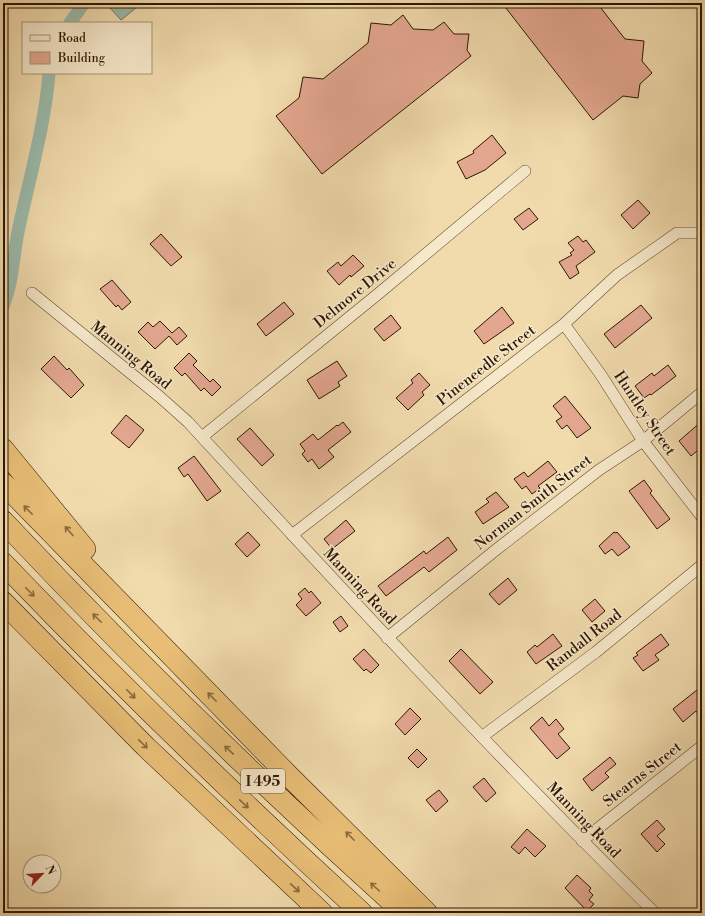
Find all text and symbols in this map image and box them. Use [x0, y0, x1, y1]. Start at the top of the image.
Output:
legend [22, 22, 152, 74]
text: Road [58, 31, 86, 46]
text: Building [57, 51, 106, 66]
street label: Delmore Drive [310, 254, 400, 332]
street label: Manning Road [87, 317, 175, 394]
street label: Pineneedle Street [433, 320, 540, 410]
street label: Huntley Street [609, 367, 680, 460]
street label: Norman Smith Street [471, 450, 596, 554]
one-way arrow [23, 505, 33, 515]
one-way arrow [65, 525, 74, 536]
street label: Manning Road [319, 544, 400, 629]
one-way arrow [25, 587, 35, 597]
street label: Randall Road [543, 605, 626, 676]
one-way arrow [92, 613, 102, 623]
one-way arrow [126, 689, 136, 699]
one-way arrow [207, 692, 217, 702]
street label: Stearns Street [599, 737, 686, 811]
one-way arrow [138, 739, 148, 749]
one-way arrow [224, 745, 234, 755]
road number: I 495 [241, 769, 285, 793]
street label: Manning Road [543, 778, 625, 863]
one-way arrow [239, 799, 249, 809]
one-way arrow [345, 831, 355, 841]
north arrow [22, 854, 62, 894]
text: N [42, 863, 58, 877]
one-way arrow [370, 882, 380, 892]
one-way arrow [290, 883, 300, 893]

